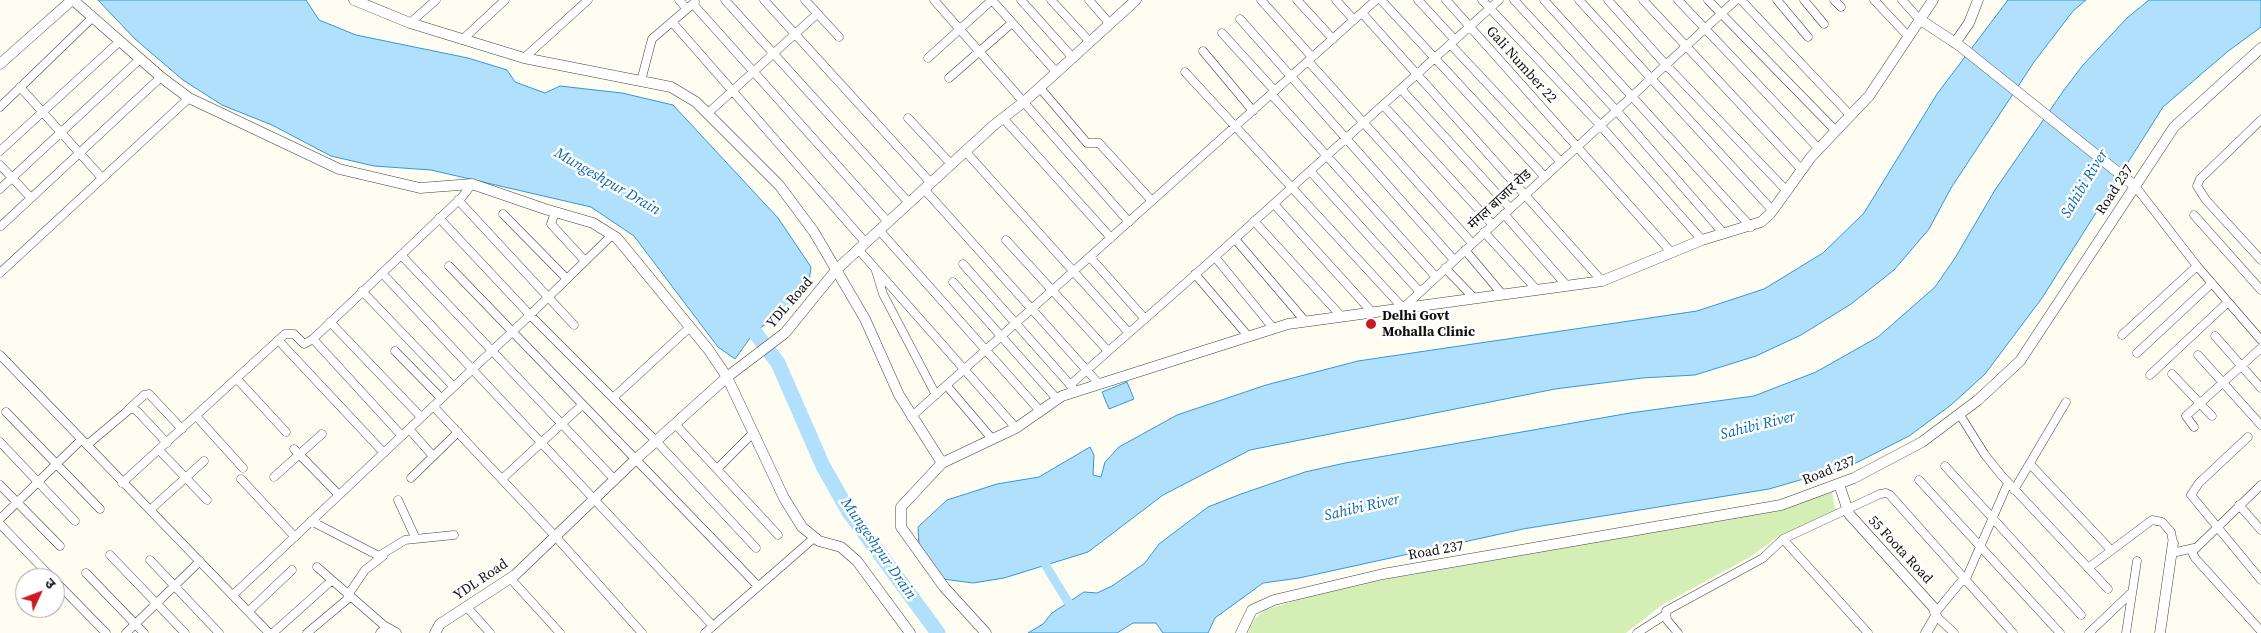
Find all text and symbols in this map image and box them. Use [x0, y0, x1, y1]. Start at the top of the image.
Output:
street label: Gali Number 22 [1482, 23, 1560, 107]
water label: Mungeshpur Drain [551, 144, 663, 220]
water label: Sahibi River [2058, 146, 2112, 222]
street label: Road 237 [2093, 162, 2137, 218]
street label: मंगल बाजार रोड [1465, 166, 1535, 234]
street label: YDL Road [763, 274, 817, 332]
place label: Delhi Govt Mohalla Clinic [1382, 308, 1475, 341]
marker: Delhi Govt Mohalla Clinic [1364, 317, 1378, 331]
water label: Sahibi River [1719, 408, 1797, 444]
street label: Road 237 [1800, 453, 1858, 489]
water label: Sahibi River [1323, 491, 1401, 525]
water label: Mungeshpur Drain [836, 495, 920, 603]
street label: 55 Foota Road [1864, 513, 1936, 587]
street label: Road 237 [1407, 538, 1465, 564]
street label: YDL Road [451, 556, 511, 604]
north arrow [15, 568, 65, 618]
text: उ [40, 574, 60, 593]

